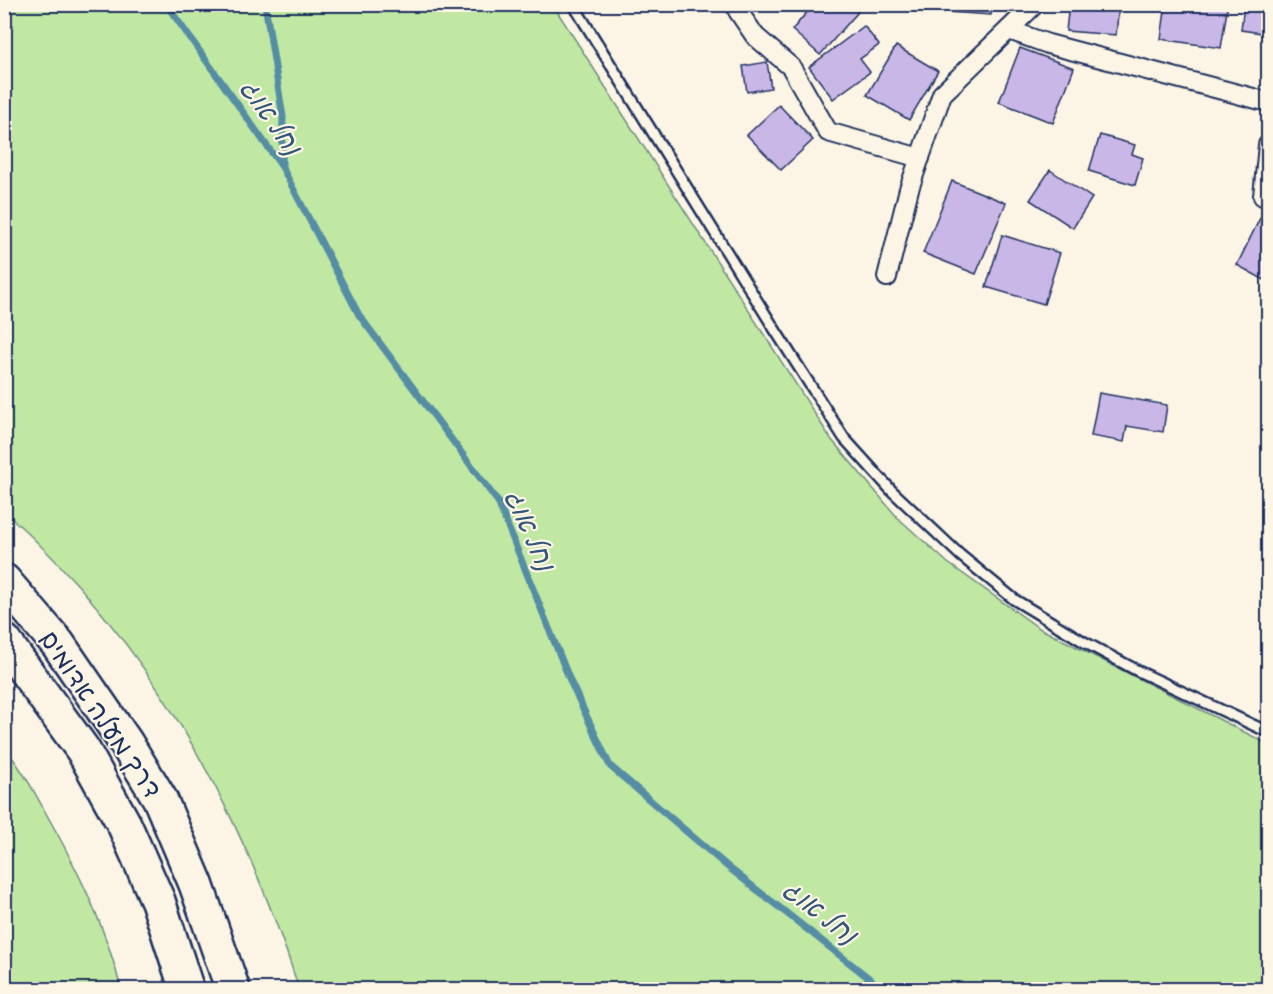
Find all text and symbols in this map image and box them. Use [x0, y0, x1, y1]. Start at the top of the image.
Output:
water label: נחל אוג [233, 72, 311, 163]
water label: נחל אוג [497, 484, 564, 578]
street label: דרך מעלה אדומים [32, 624, 169, 804]
water label: נחל אוג [776, 872, 866, 953]

